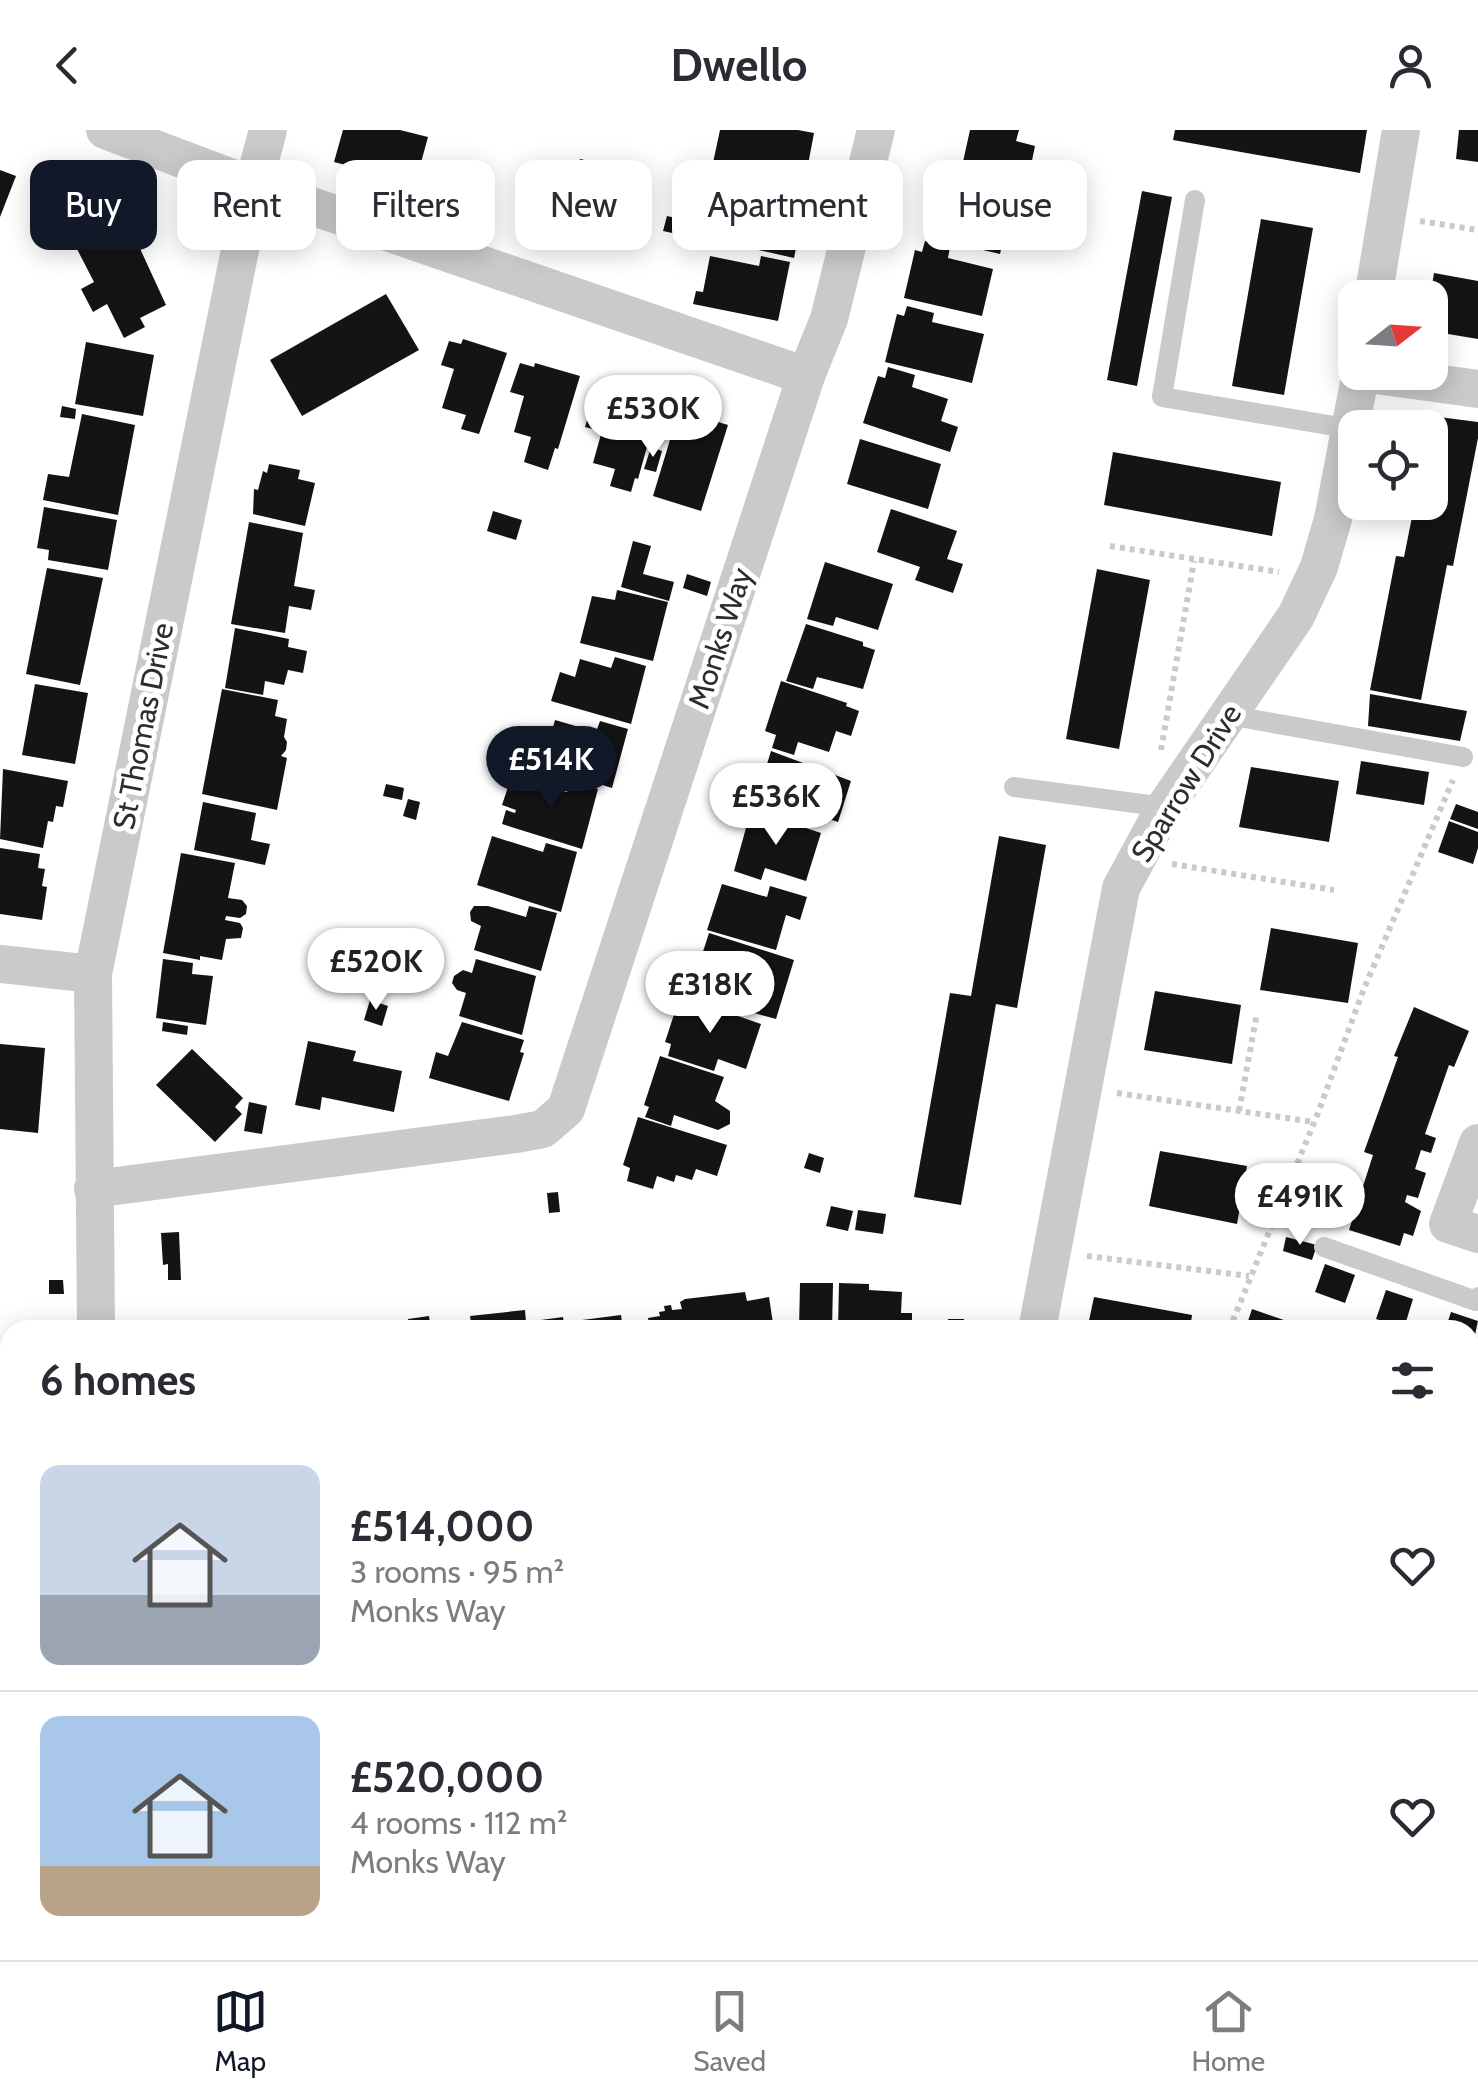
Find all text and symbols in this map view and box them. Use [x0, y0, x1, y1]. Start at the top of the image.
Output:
icon: back [40, 38, 95, 93]
text: Dwello [670, 38, 808, 92]
icon: person [1383, 38, 1438, 93]
chip: Buy [30, 160, 157, 250]
chip: Rent [177, 160, 316, 250]
chip: Filters [336, 160, 495, 250]
chip: New [515, 160, 652, 250]
chip: Apartment [672, 160, 903, 250]
chip: House [923, 160, 1087, 250]
north arrow [1338, 280, 1448, 390]
map controls [1338, 280, 1448, 520]
pin: £530K [583, 375, 723, 460]
text: £530K [606, 388, 700, 427]
button: locate [1338, 410, 1448, 520]
street label: Monks Way [680, 563, 760, 713]
street label: St Thomas Drive [105, 620, 181, 832]
street label: Sparrow Drive [1123, 697, 1249, 869]
pin: £514K [481, 726, 621, 811]
text: £514K [508, 739, 594, 778]
pin: £536K [706, 763, 846, 848]
text: £536K [731, 776, 821, 815]
pin: £520K [306, 928, 446, 1013]
text: £520K [329, 941, 423, 980]
pin: £318K [640, 951, 780, 1036]
text: £318K [667, 964, 753, 1003]
pin: £491K [1230, 1163, 1370, 1248]
text: £491K [1257, 1176, 1343, 1215]
icon: filters [1385, 1353, 1440, 1408]
text: 6 homes [40, 1354, 196, 1406]
text: £514,000 [350, 1500, 534, 1552]
icon: home [120, 1505, 240, 1625]
icon: heart [1385, 1538, 1440, 1593]
text: 3 rooms · 95 m² [350, 1552, 564, 1591]
text: Monks Way [350, 1591, 506, 1630]
text: £520,000 [350, 1751, 544, 1803]
icon: home [120, 1756, 240, 1876]
icon: heart [1385, 1789, 1440, 1844]
text: 4 rooms · 112 m² [350, 1803, 567, 1842]
text: Monks Way [350, 1842, 506, 1881]
tab: Map [213, 1984, 268, 2078]
tab: Saved [693, 1984, 766, 2078]
tab: Home [1192, 1984, 1265, 2078]

